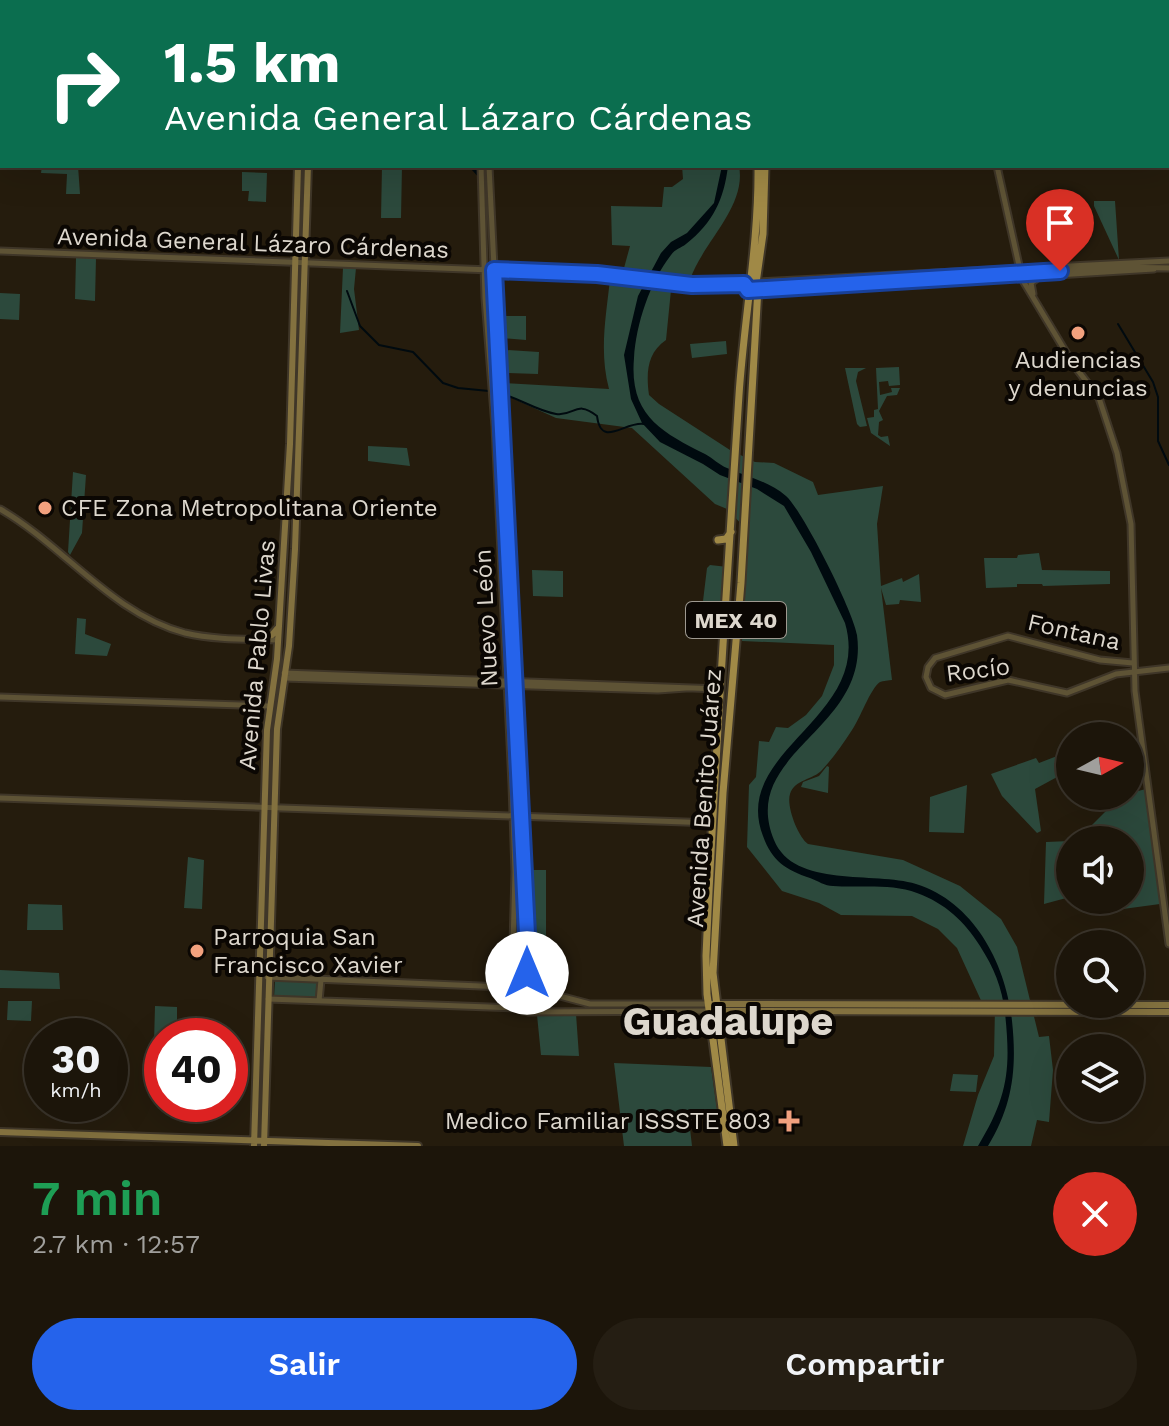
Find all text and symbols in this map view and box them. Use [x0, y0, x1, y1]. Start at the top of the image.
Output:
text: 1.5 km [164, 30, 341, 96]
icon: right [32, 32, 136, 136]
text: Avenida General Lázaro Cárdenas [164, 97, 752, 139]
pin [1026, 189, 1094, 271]
icon: arrive [1038, 201, 1082, 245]
street label: Avenida General Lázaro Cárdenas [56, 222, 450, 264]
marker: Audiencias y denuncias [1069, 324, 1087, 342]
place label: Audiencias y denuncias [1008, 346, 1148, 402]
place label: CFE Zona Metropolitana Oriente [61, 494, 438, 522]
marker: CFE Zona Metropolitana Oriente [36, 499, 54, 517]
street label: Avenida Pablo Livas [233, 539, 281, 771]
street label: Nuevo León [468, 548, 504, 688]
road number: MEX 40 [686, 602, 786, 638]
street label: Fontana [1025, 608, 1123, 656]
street label: Rocío [944, 652, 1012, 688]
street label: Avenida Benito Juárez [681, 668, 727, 928]
north arrow [1056, 722, 1144, 810]
map controls [1056, 722, 1144, 1122]
button: sound [1056, 826, 1144, 914]
place label: Parroquia San Francisco Xavier [213, 923, 403, 979]
button: search [1056, 930, 1144, 1018]
position arrow [485, 931, 569, 1015]
marker: Parroquia San Francisco Xavier [188, 942, 206, 960]
district label: Guadalupe [622, 998, 834, 1045]
speed limit sign: 40 [144, 1018, 248, 1122]
button: layers [1056, 1034, 1144, 1122]
text: 30 [51, 1036, 101, 1083]
text: km/h [50, 1078, 102, 1102]
place label: Medico Familiar ISSSTE 803 [445, 1107, 771, 1135]
marker: Medico Familiar ISSSTE 803 [778, 1110, 800, 1132]
text: 7 min [32, 1170, 162, 1227]
button: close [1053, 1172, 1137, 1256]
text: 2.7 km · 12:57 [32, 1229, 200, 1259]
button: Salir [32, 1318, 577, 1410]
button: Compartir [593, 1318, 1137, 1410]

